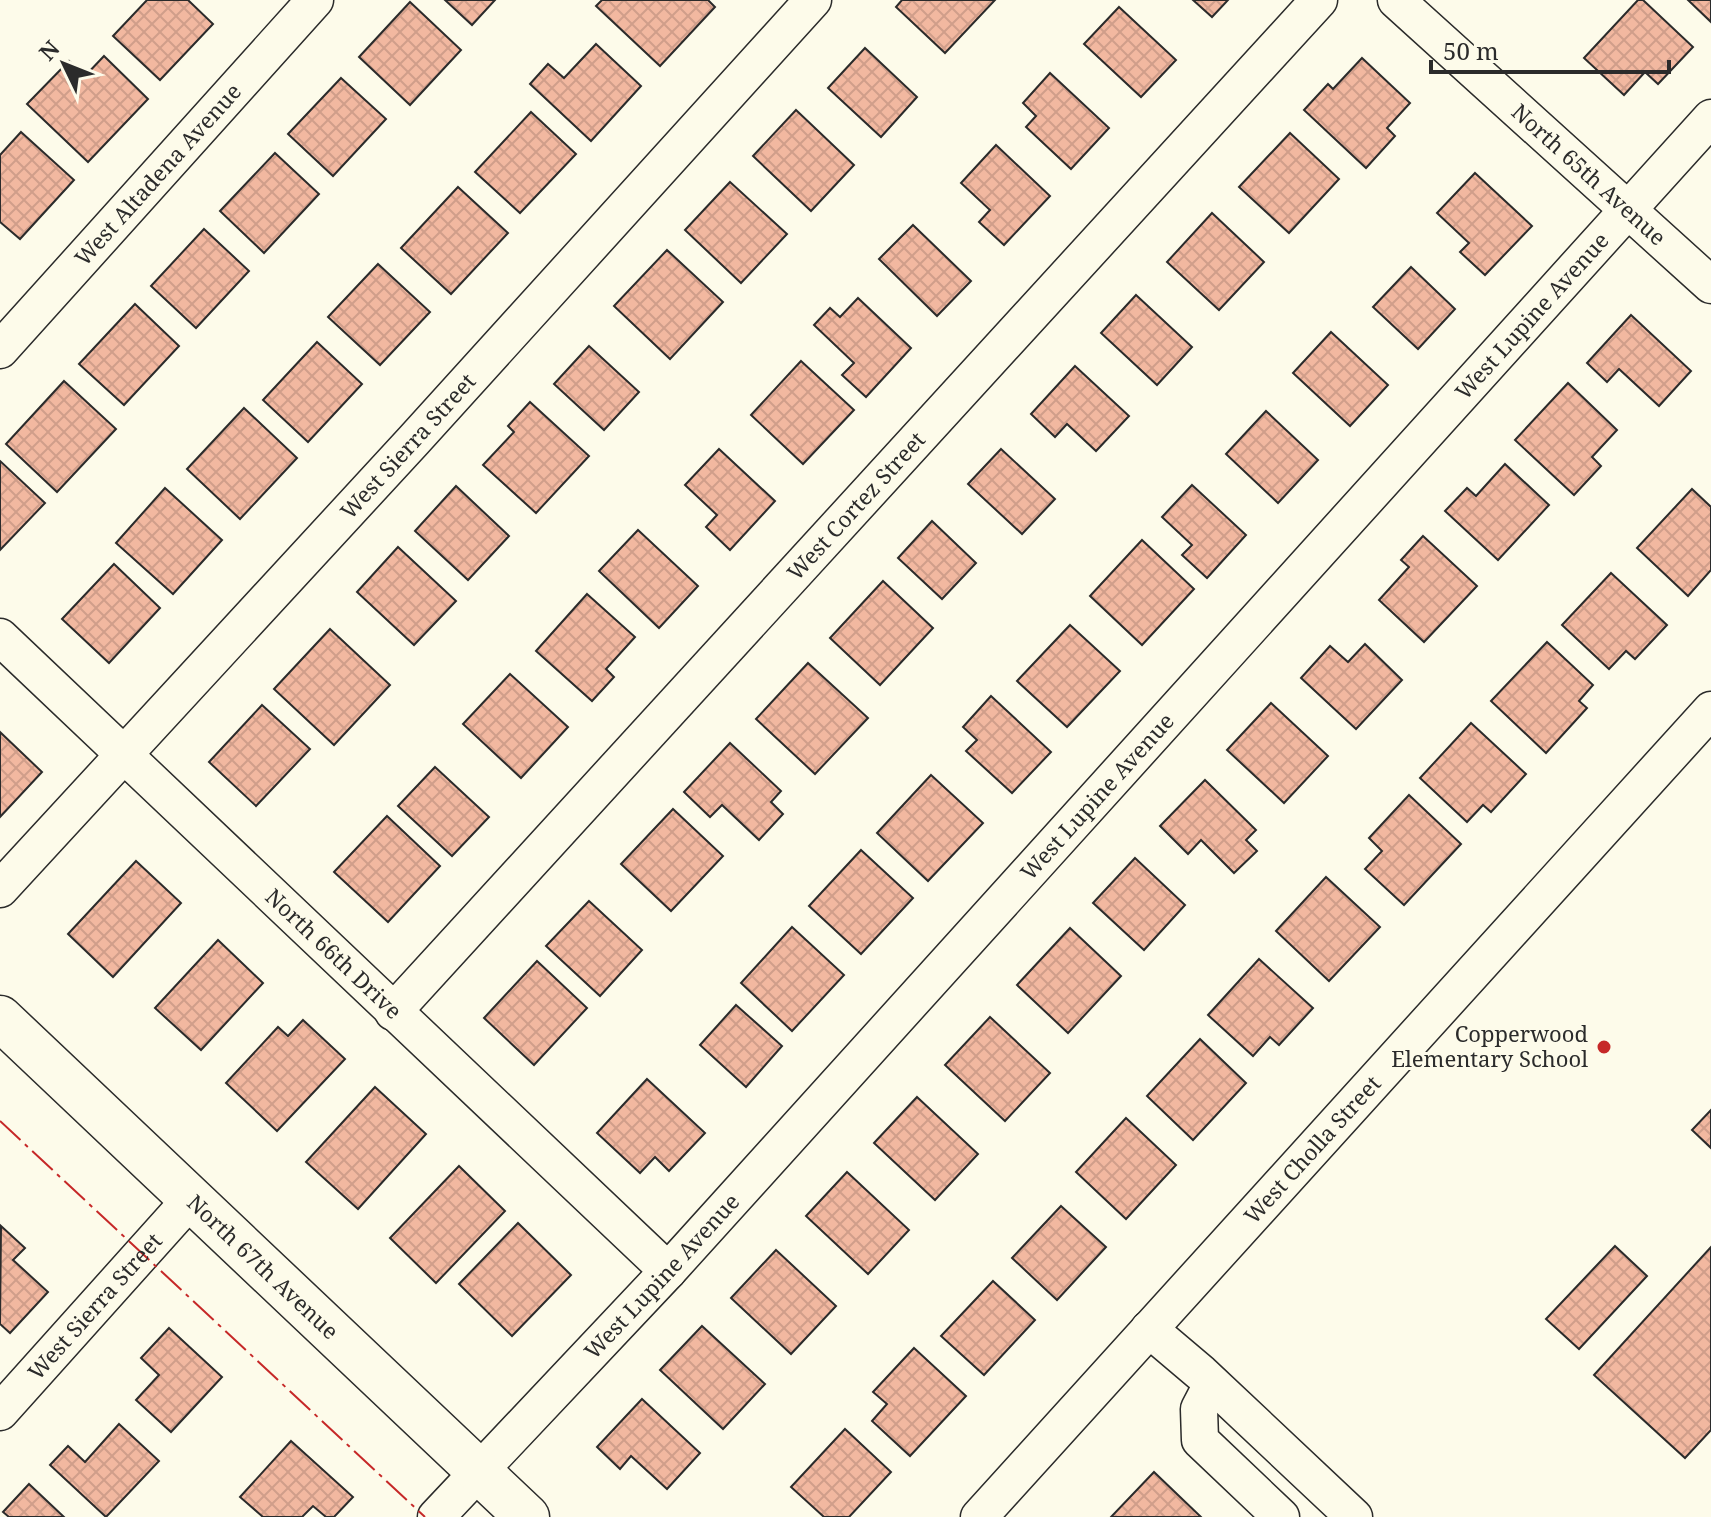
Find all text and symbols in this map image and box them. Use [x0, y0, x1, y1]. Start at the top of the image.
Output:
north arrow [24, 24, 104, 104]
scale bar [1431, 24, 1669, 74]
text: N [32, 33, 66, 66]
text: 50 m [1443, 34, 1499, 67]
street label: West Altadena Avenue [67, 76, 247, 272]
street label: North 65th Avenue [1506, 96, 1673, 251]
street label: West Lupine Avenue [1448, 225, 1615, 405]
street label: West Sierra Street [333, 366, 482, 525]
street label: West Cortez Street [780, 424, 931, 586]
street label: West Lupine Avenue [1013, 706, 1180, 886]
street label: North 66th Drive [260, 881, 409, 1025]
place label: Copperwood Elementary School [1391, 1018, 1588, 1073]
marker: Copperwood Elementary School [1595, 1038, 1613, 1056]
street label: West Cholla Street [1236, 1068, 1387, 1230]
street label: West Lupine Avenue [577, 1186, 745, 1365]
street label: North 67th Avenue [181, 1187, 346, 1345]
street label: West Sierra Street [20, 1226, 168, 1385]

